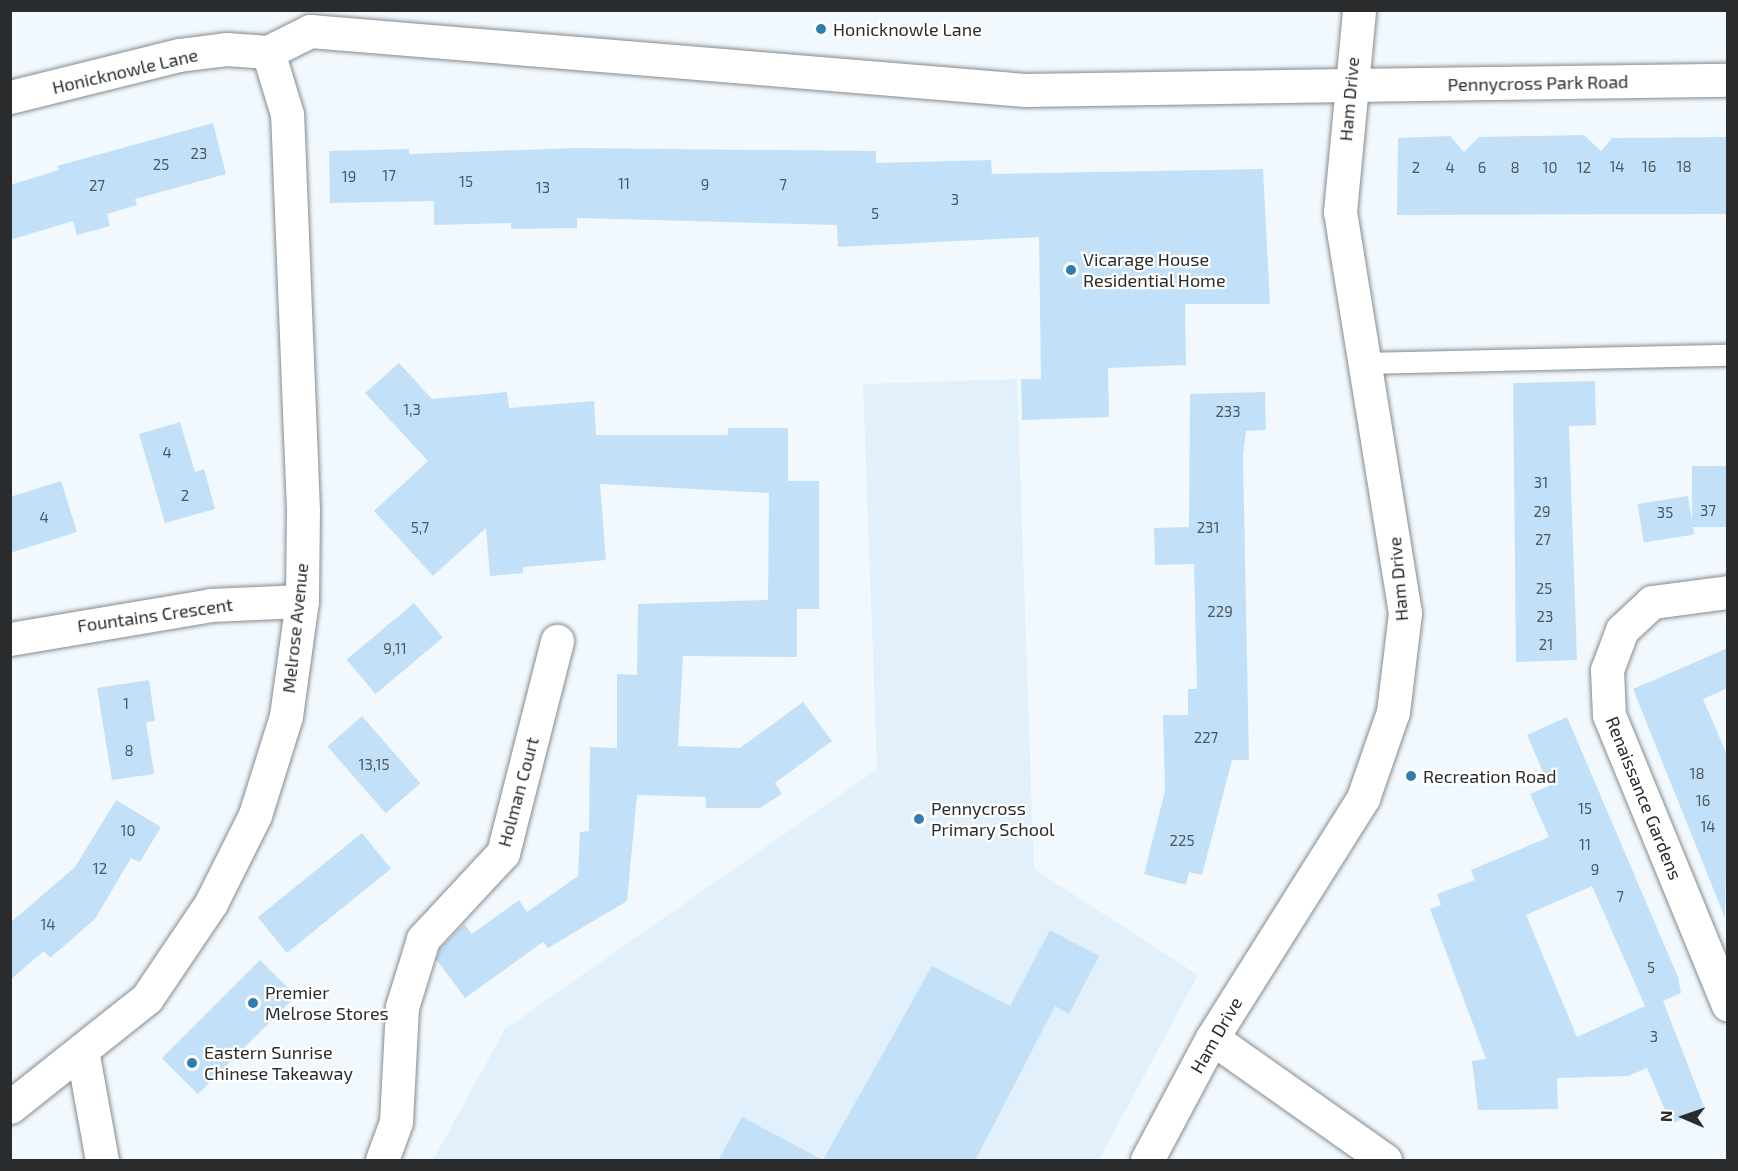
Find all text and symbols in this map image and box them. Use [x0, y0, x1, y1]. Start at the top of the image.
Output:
place label: Honicknowle Lane [833, 18, 982, 40]
marker: Honicknowle Lane [814, 22, 828, 36]
street label: Honicknowle Lane [50, 44, 200, 98]
street label: Ham Drive [1335, 56, 1363, 142]
street label: Pennycross Park Road [1447, 71, 1629, 95]
house number: 23 [191, 145, 207, 163]
house number: 25 [153, 156, 169, 174]
house number: 14 [1609, 158, 1625, 176]
house number: 16 [1642, 158, 1656, 176]
house number: 18 [1676, 158, 1692, 176]
house number: 2 [1412, 159, 1420, 177]
house number: 4 [1445, 159, 1455, 177]
house number: 6 [1478, 159, 1486, 177]
house number: 8 [1510, 159, 1520, 177]
house number: 10 [1542, 159, 1558, 177]
house number: 12 [1577, 159, 1591, 177]
house number: 17 [382, 167, 396, 185]
house number: 19 [342, 168, 356, 186]
house number: 15 [459, 173, 473, 191]
house number: 11 [618, 175, 630, 193]
house number: 9 [701, 176, 709, 194]
house number: 7 [779, 176, 787, 194]
house number: 27 [89, 177, 105, 195]
house number: 13 [536, 179, 550, 197]
house number: 3 [951, 191, 959, 209]
house number: 5 [871, 205, 879, 223]
place label: Vicarage House Residential Home [1083, 249, 1226, 292]
marker: Vicarage House Residential Home [1064, 263, 1078, 277]
house number: 1,3 [403, 401, 421, 419]
house number: 233 [1215, 403, 1241, 421]
house number: 4 [162, 444, 172, 462]
house number: 31 [1534, 474, 1548, 492]
house number: 2 [181, 487, 189, 505]
house number: 37 [1700, 502, 1716, 520]
house number: 29 [1533, 503, 1551, 521]
house number: 35 [1657, 504, 1673, 522]
house number: 4 [39, 509, 49, 527]
house number: 5,7 [411, 519, 429, 537]
house number: 231 [1197, 519, 1219, 537]
house number: 27 [1535, 531, 1551, 549]
street label: Ham Drive [1384, 536, 1412, 622]
street label: Melrose Avenue [277, 562, 313, 694]
house number: 25 [1536, 580, 1552, 598]
street label: Fountains Crescent [76, 593, 234, 637]
house number: 229 [1207, 603, 1233, 621]
house number: 23 [1537, 608, 1553, 626]
house number: 21 [1539, 636, 1553, 654]
house number: 9,11 [383, 640, 407, 658]
house number: 1 [123, 695, 129, 713]
street label: Renaissance Gardens [1601, 713, 1687, 883]
house number: 227 [1194, 729, 1218, 747]
street label: Holman Court [493, 735, 543, 849]
house number: 8 [124, 742, 134, 760]
house number: 13,15 [358, 756, 390, 774]
place label: Recreation Road [1423, 765, 1557, 787]
house number: 18 [1689, 765, 1705, 783]
marker: Recreation Road [1404, 769, 1418, 783]
house number: 16 [1696, 792, 1710, 810]
place label: Pennycross Primary School [931, 798, 1055, 840]
house number: 15 [1578, 800, 1592, 818]
marker: Pennycross Primary School [912, 812, 926, 826]
house number: 14 [1700, 818, 1716, 836]
house number: 10 [120, 822, 136, 840]
house number: 225 [1170, 832, 1194, 850]
house number: 11 [1579, 836, 1591, 854]
house number: 12 [93, 860, 107, 878]
house number: 9 [1591, 861, 1599, 879]
house number: 7 [1616, 888, 1624, 906]
house number: 14 [40, 916, 56, 934]
house number: 5 [1647, 959, 1655, 977]
place label: Premier Melrose Stores [265, 982, 389, 1024]
street label: Ham Drive [1186, 993, 1246, 1077]
marker: Premier Melrose Stores [246, 996, 260, 1010]
house number: 3 [1650, 1028, 1658, 1046]
place label: Eastern Sunrise Chinese Takeaway [204, 1042, 353, 1084]
marker: Eastern Sunrise Chinese Takeaway [185, 1056, 199, 1070]
north arrow [1654, 1087, 1714, 1147]
text: N [1656, 1110, 1675, 1122]

